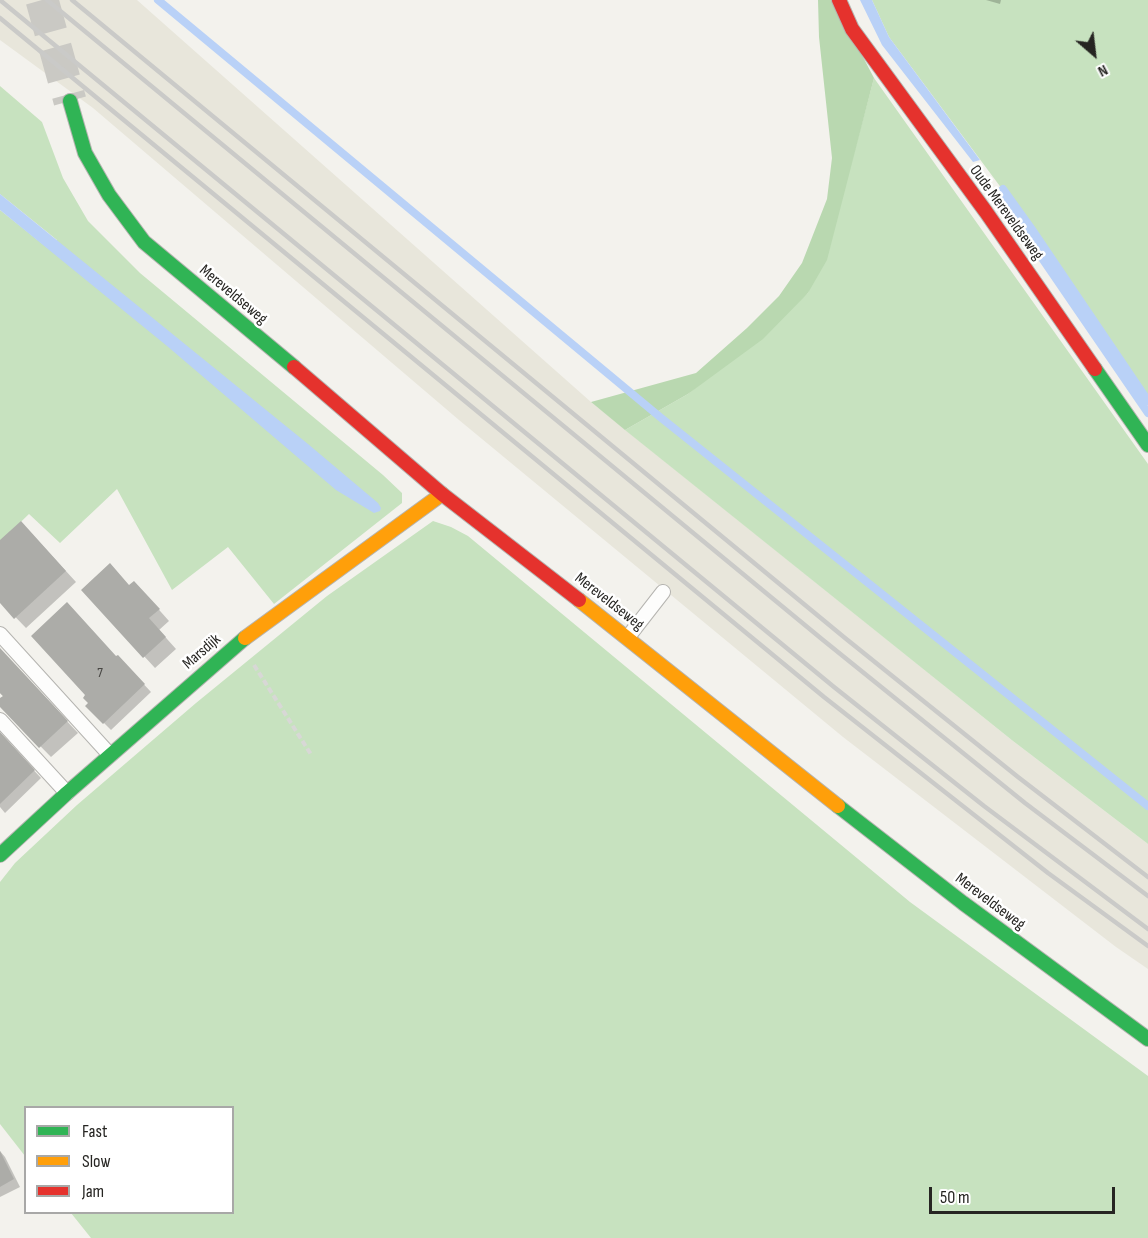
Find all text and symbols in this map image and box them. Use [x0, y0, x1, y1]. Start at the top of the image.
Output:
north arrow [1064, 24, 1124, 84]
text: N [1094, 60, 1111, 81]
street label: Oude Mereveldseweg [965, 162, 1047, 264]
street label: Mereveldseweg [195, 261, 271, 329]
street label: Mereveldseweg [571, 569, 647, 635]
street label: Marsdijk [179, 630, 225, 674]
house number: 7 [97, 665, 103, 681]
street label: Mereveldseweg [951, 869, 1029, 935]
legend [24, 1106, 234, 1214]
text: Fast [82, 1121, 107, 1142]
text: Slow [82, 1151, 111, 1172]
scale bar [932, 1175, 1118, 1213]
text: Jam [82, 1181, 104, 1202]
text: 50 m [940, 1187, 970, 1208]

